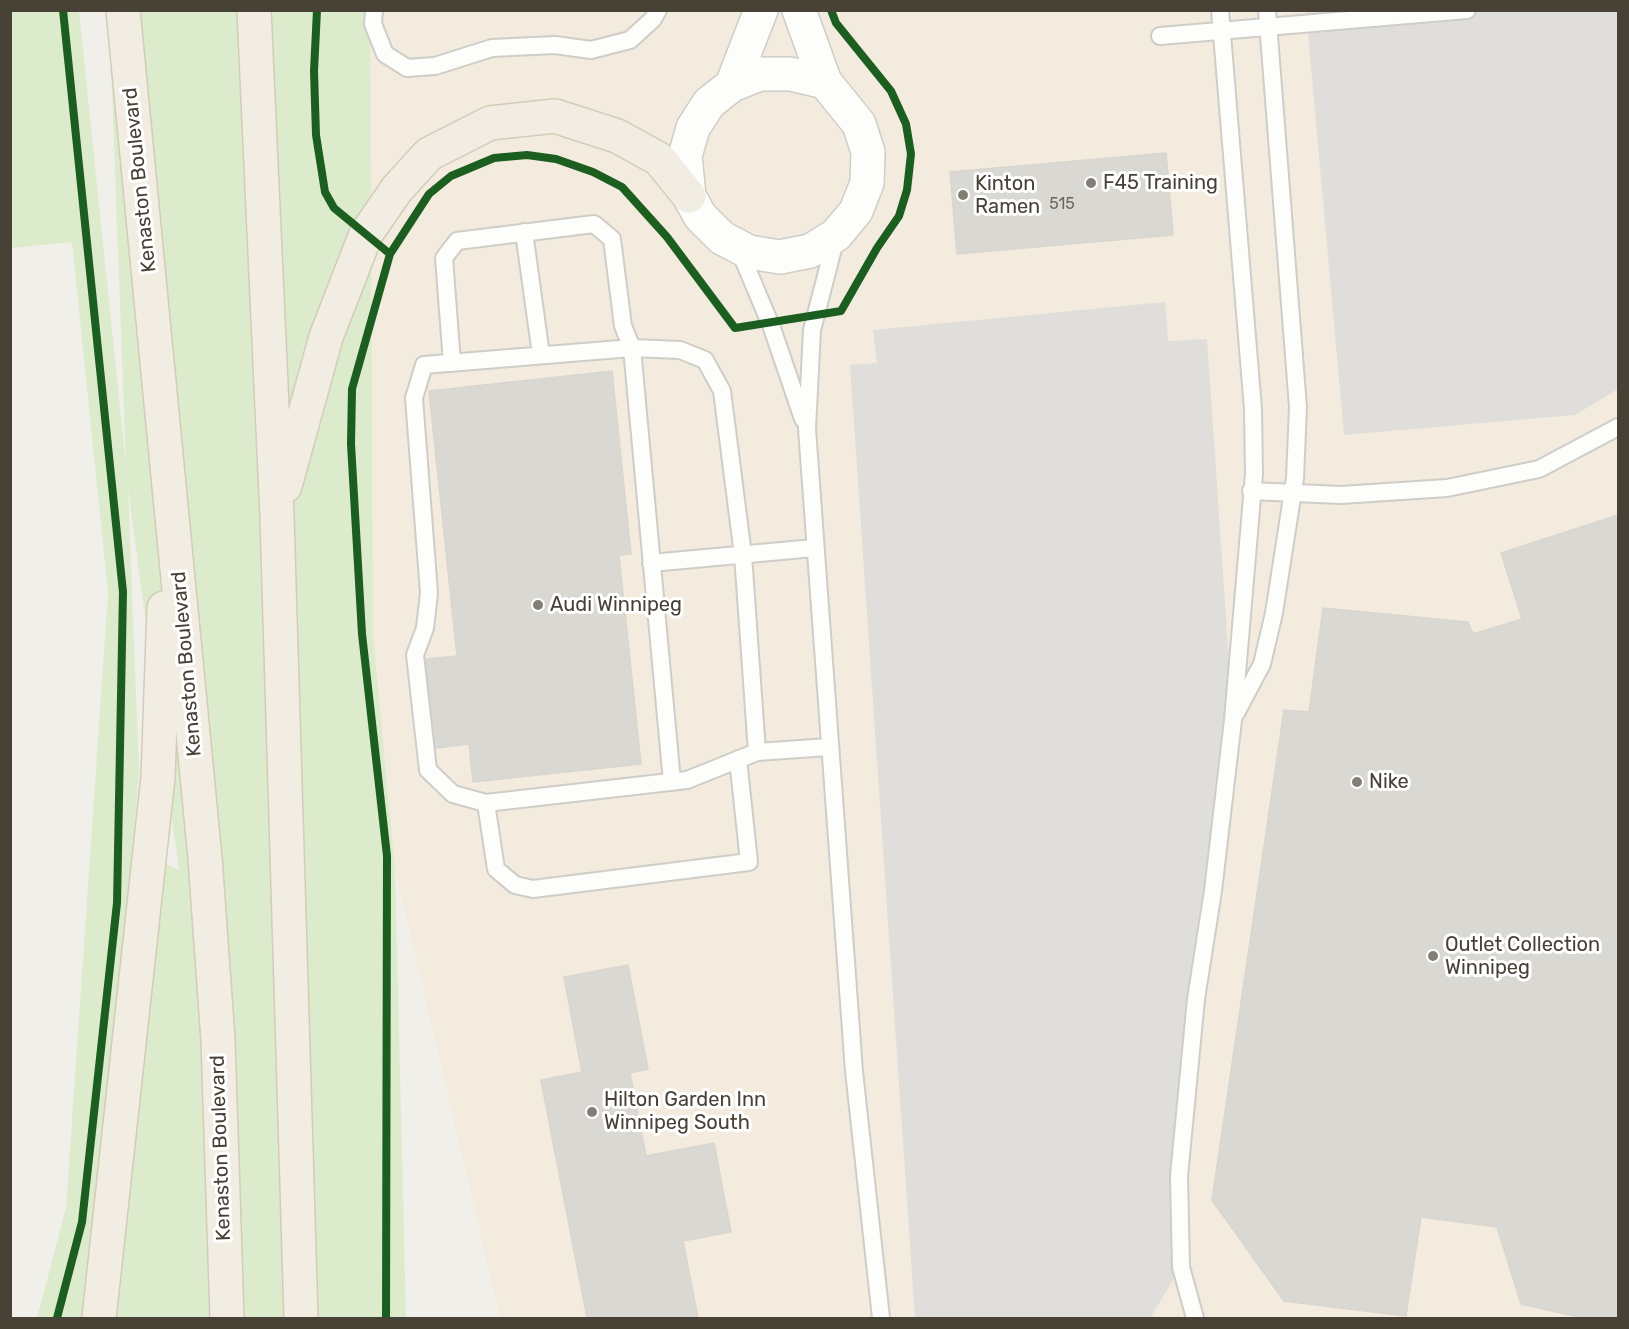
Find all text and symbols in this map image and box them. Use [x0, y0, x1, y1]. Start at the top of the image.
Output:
street label: Kenaston Boulevard [118, 86, 162, 274]
place label: F45 Training [1103, 171, 1218, 195]
place label: Kinton Ramen [975, 172, 1040, 219]
marker: F45 Training [1084, 176, 1098, 190]
marker: Kinton Ramen [956, 188, 970, 202]
house number: 515 [1049, 194, 1075, 214]
street label: Kenaston Boulevard [167, 570, 207, 758]
place label: Audi Winnipeg [550, 593, 682, 617]
marker: Audi Winnipeg [531, 598, 545, 612]
place label: Nike [1369, 770, 1409, 794]
marker: Nike [1350, 775, 1364, 789]
place label: Outlet Collection Winnipeg [1445, 933, 1600, 980]
marker: Outlet Collection Winnipeg [1426, 949, 1440, 963]
street label: Kenaston Boulevard [206, 1055, 236, 1241]
place label: Hilton Garden Inn Winnipeg South [604, 1088, 766, 1135]
marker: Hilton Garden Inn Winnipeg South [585, 1105, 599, 1119]

